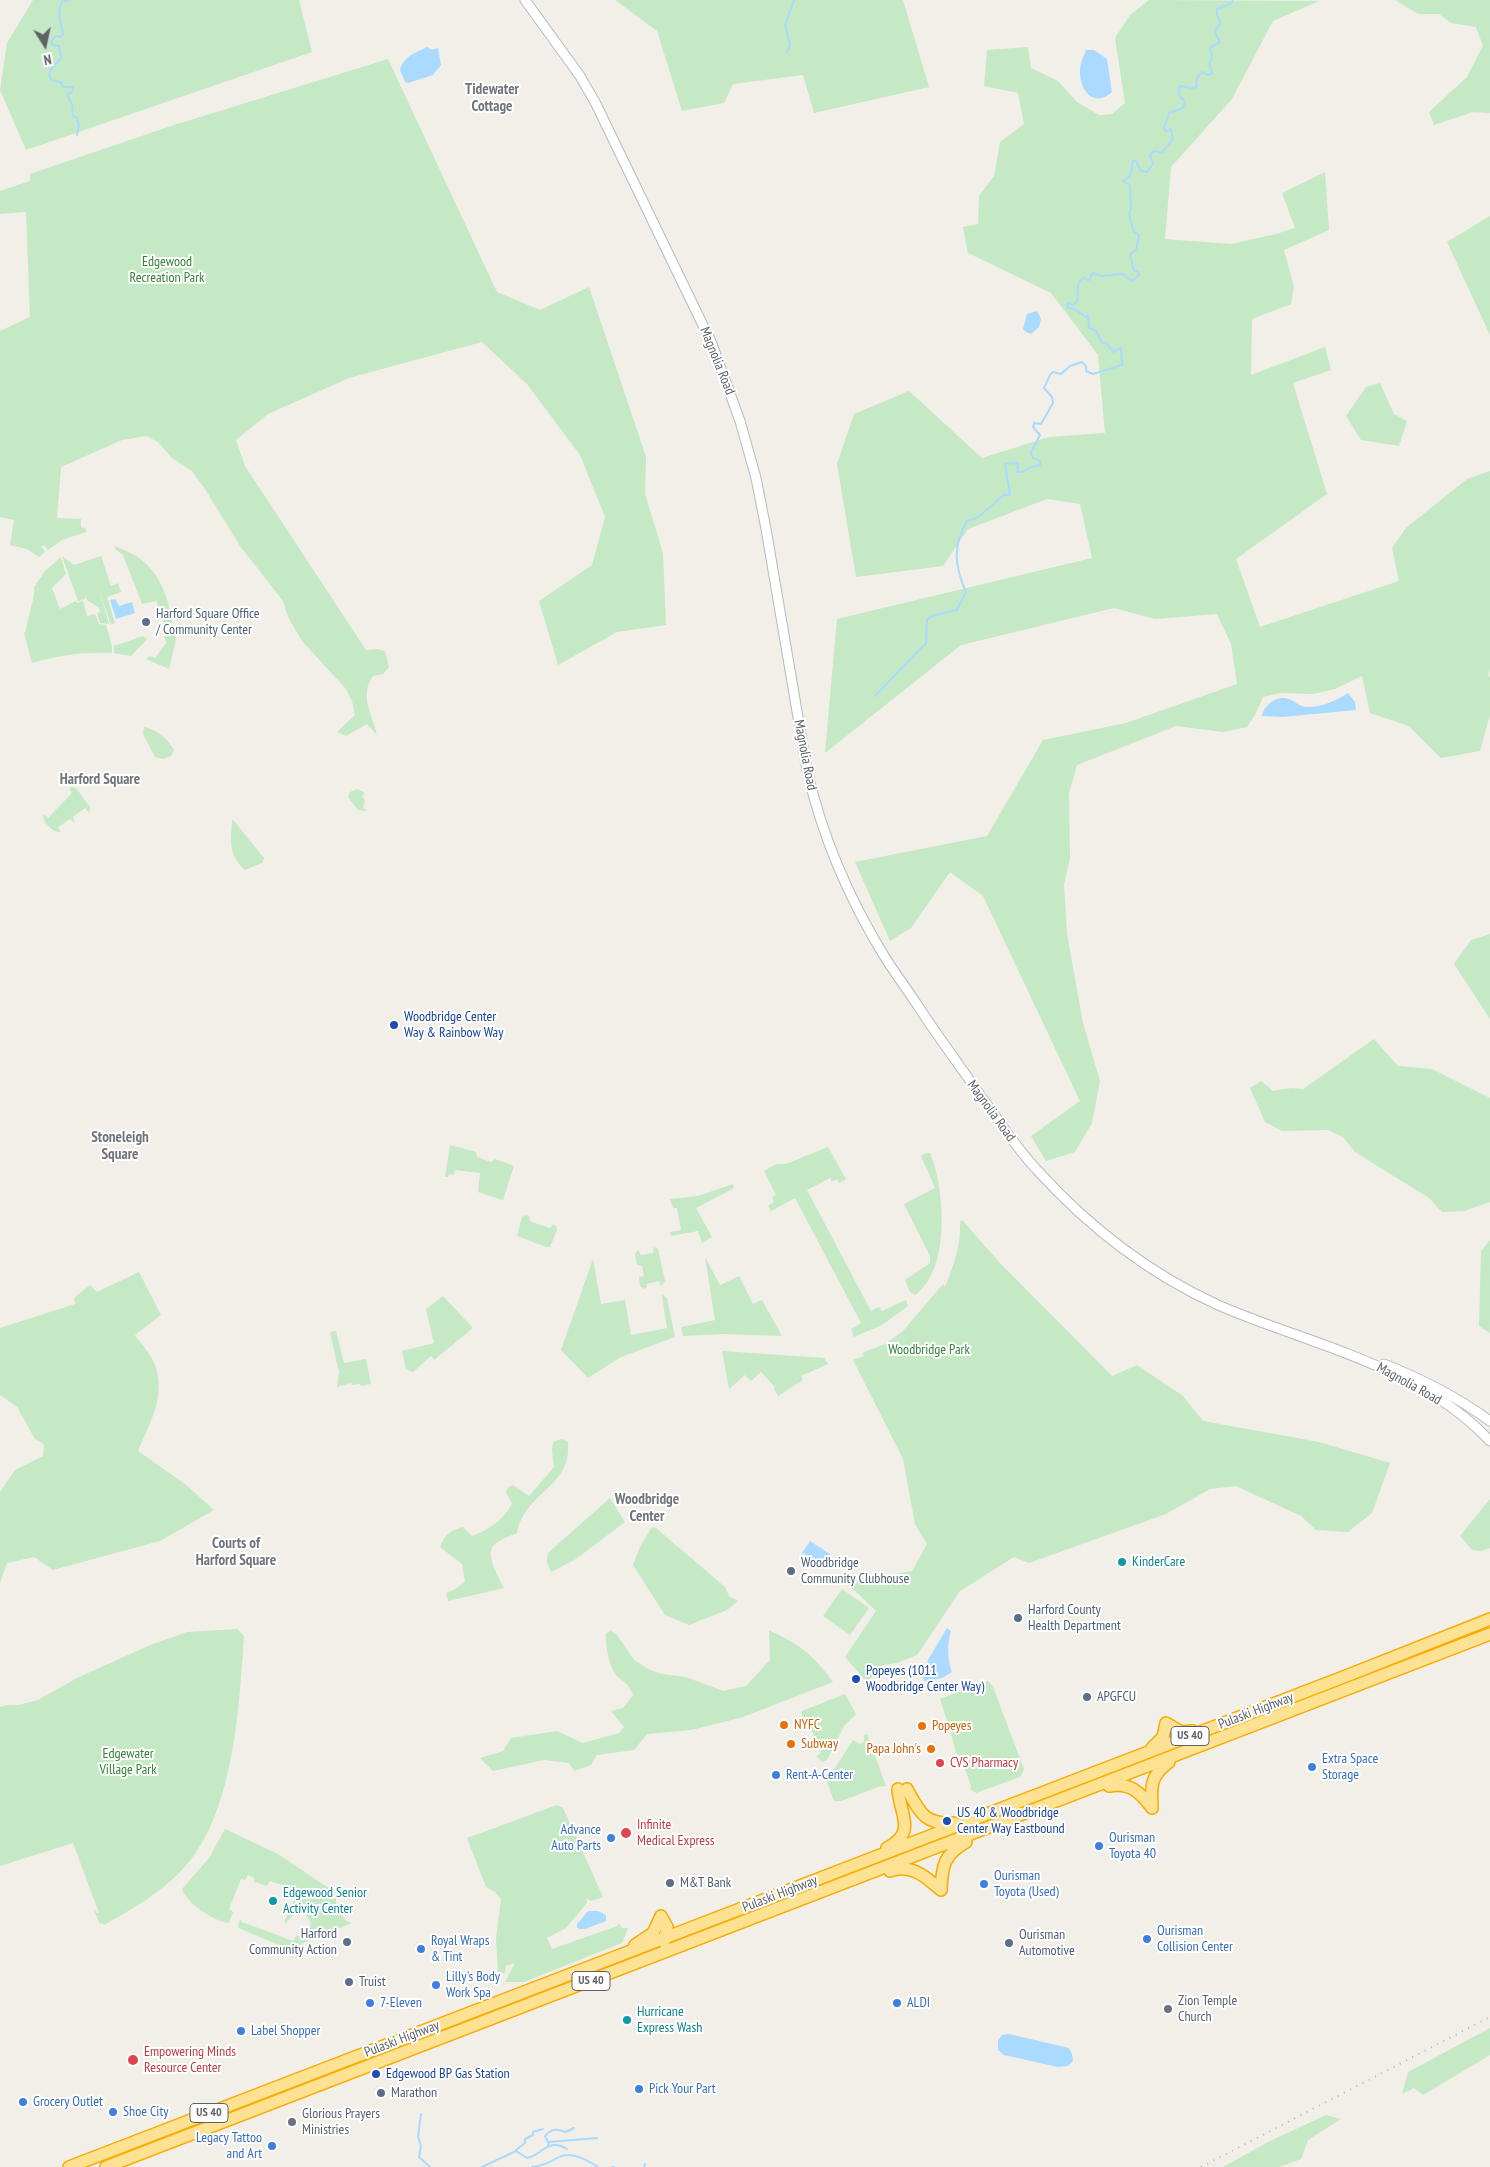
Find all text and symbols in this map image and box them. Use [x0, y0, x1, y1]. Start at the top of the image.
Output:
north arrow [20, 20, 70, 70]
text: N [42, 50, 53, 69]
district label: Tidewater Cottage [465, 81, 519, 116]
park label: Edgewood Recreation Park [130, 254, 204, 286]
street label: Magnolia Road [696, 325, 738, 397]
place label: Harford Square Office / Community Center [156, 606, 260, 638]
marker: Harford Square Office / Community Center [140, 616, 152, 628]
street label: Magnolia Road [790, 718, 820, 792]
district label: Harford Square [60, 771, 140, 789]
place label: Woodbridge Center Way & Rainbow Way [404, 1009, 503, 1042]
marker: Woodbridge Center Way & Rainbow Way [388, 1019, 400, 1031]
street label: Magnolia Road [963, 1077, 1019, 1145]
district label: Stoneleigh Square [91, 1129, 149, 1164]
park label: Woodbridge Park [888, 1342, 970, 1358]
street label: Magnolia Road [1374, 1359, 1444, 1409]
district label: Woodbridge Center [615, 1491, 679, 1526]
district label: Courts of Harford Square [196, 1535, 276, 1570]
place label: KinderCare [1132, 1554, 1185, 1570]
place label: Woodbridge Community Clubhouse [801, 1555, 909, 1588]
marker: KinderCare [1116, 1556, 1128, 1568]
marker: Woodbridge Community Clubhouse [785, 1565, 797, 1577]
place label: Harford County Health Department [1028, 1602, 1121, 1634]
marker: Harford County Health Department [1012, 1612, 1024, 1624]
place label: Popeyes (1011 Woodbridge Center Way) [866, 1663, 984, 1695]
marker: Popeyes (1011 Woodbridge Center Way) [850, 1673, 862, 1685]
place label: APGFCU [1097, 1689, 1136, 1705]
street label: Pulaski Highway [1216, 1689, 1296, 1733]
marker: APGFCU [1081, 1691, 1093, 1703]
place label: NYFC [794, 1717, 820, 1733]
place label: Popeyes [932, 1718, 971, 1734]
marker: NYFC [778, 1719, 790, 1731]
marker: Popeyes [916, 1720, 928, 1732]
road number: US 40 [1171, 1726, 1209, 1745]
place label: Subway [801, 1736, 838, 1752]
marker: Subway [785, 1738, 797, 1750]
place label: Papa John's [867, 1741, 921, 1757]
marker: Papa John's [925, 1743, 937, 1755]
park label: Edgewater Village Park [99, 1746, 157, 1778]
place label: Extra Space Storage [1322, 1751, 1378, 1784]
place label: CVS Pharmacy [950, 1755, 1018, 1771]
marker: CVS Pharmacy [934, 1757, 946, 1769]
marker: Extra Space Storage [1306, 1761, 1318, 1773]
place label: Rent-A-Center [786, 1767, 853, 1783]
marker: Rent-A-Center [770, 1769, 782, 1781]
place label: US 40 & Woodbridge Center Way Eastbound [957, 1805, 1065, 1838]
marker: US 40 & Woodbridge Center Way Eastbound [941, 1815, 953, 1827]
place label: Infinite Medical Express [637, 1817, 715, 1850]
place label: Advance Auto Parts [551, 1822, 601, 1854]
marker: Infinite Medical Express [619, 1826, 633, 1840]
place label: Ourisman Toyota 40 [1109, 1830, 1156, 1862]
marker: Advance Auto Parts [605, 1832, 617, 1844]
marker: Ourisman Toyota 40 [1093, 1840, 1105, 1852]
place label: Ourisman Toyota (Used) [994, 1868, 1059, 1900]
street label: Pulaski Highway [740, 1872, 820, 1916]
place label: M&T Bank [680, 1875, 731, 1891]
marker: M&T Bank [664, 1877, 676, 1889]
marker: Ourisman Toyota (Used) [978, 1878, 990, 1890]
place label: Edgewood Senior Activity Center [283, 1885, 367, 1918]
marker: Edgewood Senior Activity Center [267, 1895, 279, 1907]
place label: Ourisman Collision Center [1157, 1923, 1233, 1955]
place label: Harford Community Action [249, 1926, 337, 1958]
place label: Ourisman Automotive [1019, 1927, 1075, 1960]
place label: Royal Wraps & Tint [431, 1933, 489, 1965]
marker: Ourisman Collision Center [1141, 1933, 1153, 1945]
marker: Harford Community Action [341, 1936, 353, 1948]
marker: Ourisman Automotive [1003, 1937, 1015, 1949]
marker: Royal Wraps & Tint [415, 1943, 427, 1955]
place label: Lilly's Body Work Spa [446, 1969, 500, 2001]
road number: US 40 [572, 1972, 610, 1990]
place label: Truist [359, 1974, 386, 1990]
marker: Truist [343, 1976, 355, 1988]
marker: Lilly's Body Work Spa [430, 1979, 442, 1991]
place label: Zion Temple Church [1178, 1993, 1237, 2025]
place label: 7-Eleven [380, 1995, 422, 2011]
place label: ALDI [907, 1995, 930, 2011]
marker: 7-Eleven [364, 1997, 376, 2009]
marker: ALDI [891, 1997, 903, 2009]
marker: Zion Temple Church [1162, 2003, 1174, 2015]
place label: Hurricane Express Wash [637, 2004, 702, 2036]
marker: Hurricane Express Wash [621, 2014, 633, 2026]
street label: Pulaski Highway [362, 2017, 442, 2061]
place label: Label Shopper [251, 2023, 320, 2039]
marker: Label Shopper [235, 2025, 247, 2037]
place label: Empowering Minds Resource Center [144, 2044, 236, 2076]
marker: Empowering Minds Resource Center [126, 2053, 140, 2067]
place label: Edgewood BP Gas Station [386, 2066, 510, 2082]
marker: Edgewood BP Gas Station [370, 2068, 382, 2080]
place label: Pick Your Part [649, 2081, 716, 2097]
marker: Pick Your Part [633, 2083, 645, 2095]
place label: Marathon [391, 2085, 437, 2101]
marker: Marathon [375, 2087, 387, 2099]
place label: Grocery Outlet [33, 2094, 103, 2110]
marker: Grocery Outlet [17, 2096, 29, 2108]
place label: Shoe City [123, 2104, 168, 2120]
road number: US 40 [190, 2104, 228, 2122]
marker: Shoe City [107, 2106, 119, 2118]
place label: Glorious Prayers Ministries [302, 2106, 380, 2138]
marker: Glorious Prayers Ministries [286, 2116, 298, 2128]
place label: Legacy Tattoo and Art [196, 2130, 262, 2162]
marker: Legacy Tattoo and Art [266, 2140, 278, 2152]

